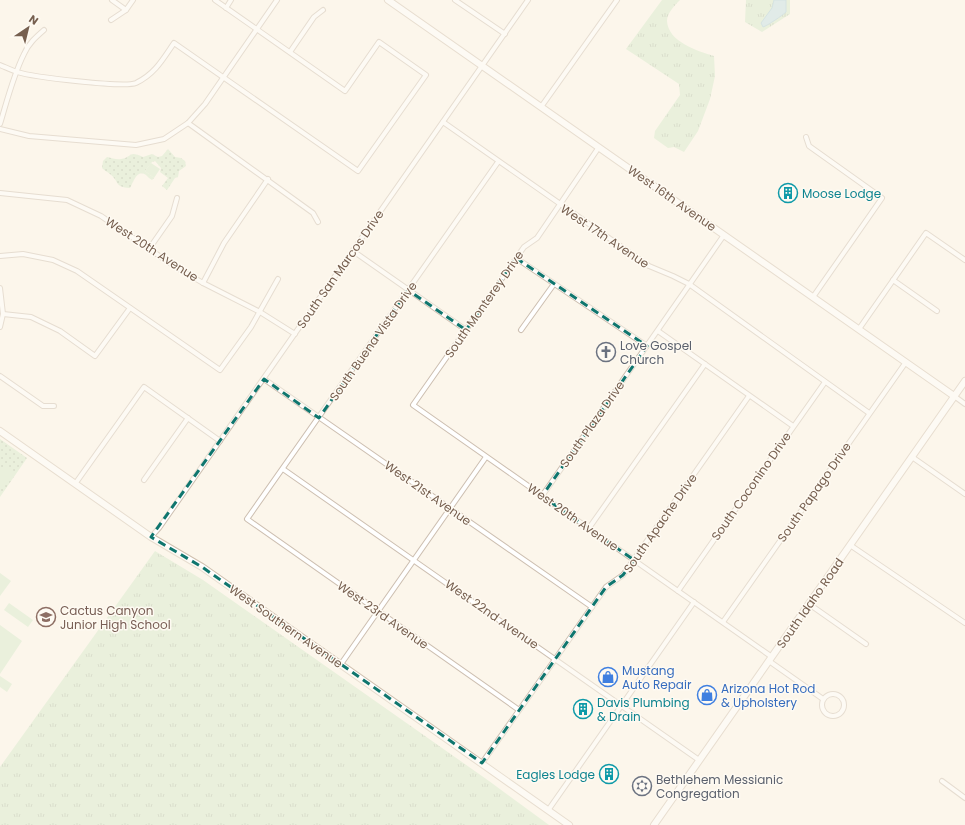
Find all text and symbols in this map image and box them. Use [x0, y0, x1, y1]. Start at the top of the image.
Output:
north arrow [8, 8, 48, 48]
text: N [26, 11, 42, 29]
street label: West 16th Avenue [624, 161, 720, 235]
building icon: Moose Lodge [777, 182, 799, 204]
place label: Moose Lodge [802, 185, 881, 202]
street label: West 17th Avenue [557, 200, 653, 272]
street label: South San Marcos Drive [293, 206, 387, 332]
street label: West 20th Avenue [102, 213, 202, 285]
street label: South Monterey Drive [441, 247, 527, 361]
street label: South Buena Vista Drive [325, 278, 421, 404]
place label: Love Gospel Church [620, 337, 692, 368]
church icon: Love Gospel Church [595, 341, 617, 363]
street label: South Plaza Drive [556, 377, 628, 471]
street label: South Coconino Drive [707, 428, 795, 544]
street label: South Papago Drive [773, 439, 855, 545]
street label: West 21st Avenue [381, 457, 475, 529]
street label: South Apache Drive [619, 470, 701, 576]
street label: West 20th Avenue [524, 479, 622, 555]
street label: South Idaho Road [772, 554, 848, 652]
street label: West 22nd Avenue [442, 575, 542, 653]
street label: West 23rd Avenue [334, 577, 432, 653]
street label: West Southern Avenue [226, 580, 346, 672]
place label: Cactus Canyon Junior High School [60, 602, 171, 633]
school or university icon: Cactus Canyon Junior High School [35, 606, 57, 628]
place label: Mustang Auto Repair [622, 662, 692, 693]
shop icon: Mustang Auto Repair [597, 666, 619, 688]
place label: Arizona Hot Rod & Upholstery [721, 680, 815, 711]
shop icon: Arizona Hot Rod & Upholstery [696, 684, 718, 706]
place label: Davis Plumbing & Drain [597, 694, 690, 725]
building icon: Davis Plumbing & Drain [572, 698, 594, 720]
building icon: Eagles Lodge [598, 763, 620, 785]
place label: Eagles Lodge [516, 766, 595, 783]
place label: Bethlehem Messianic Congregation [656, 771, 783, 802]
synagogue icon: Bethlehem Messianic Congregation [631, 775, 653, 797]

